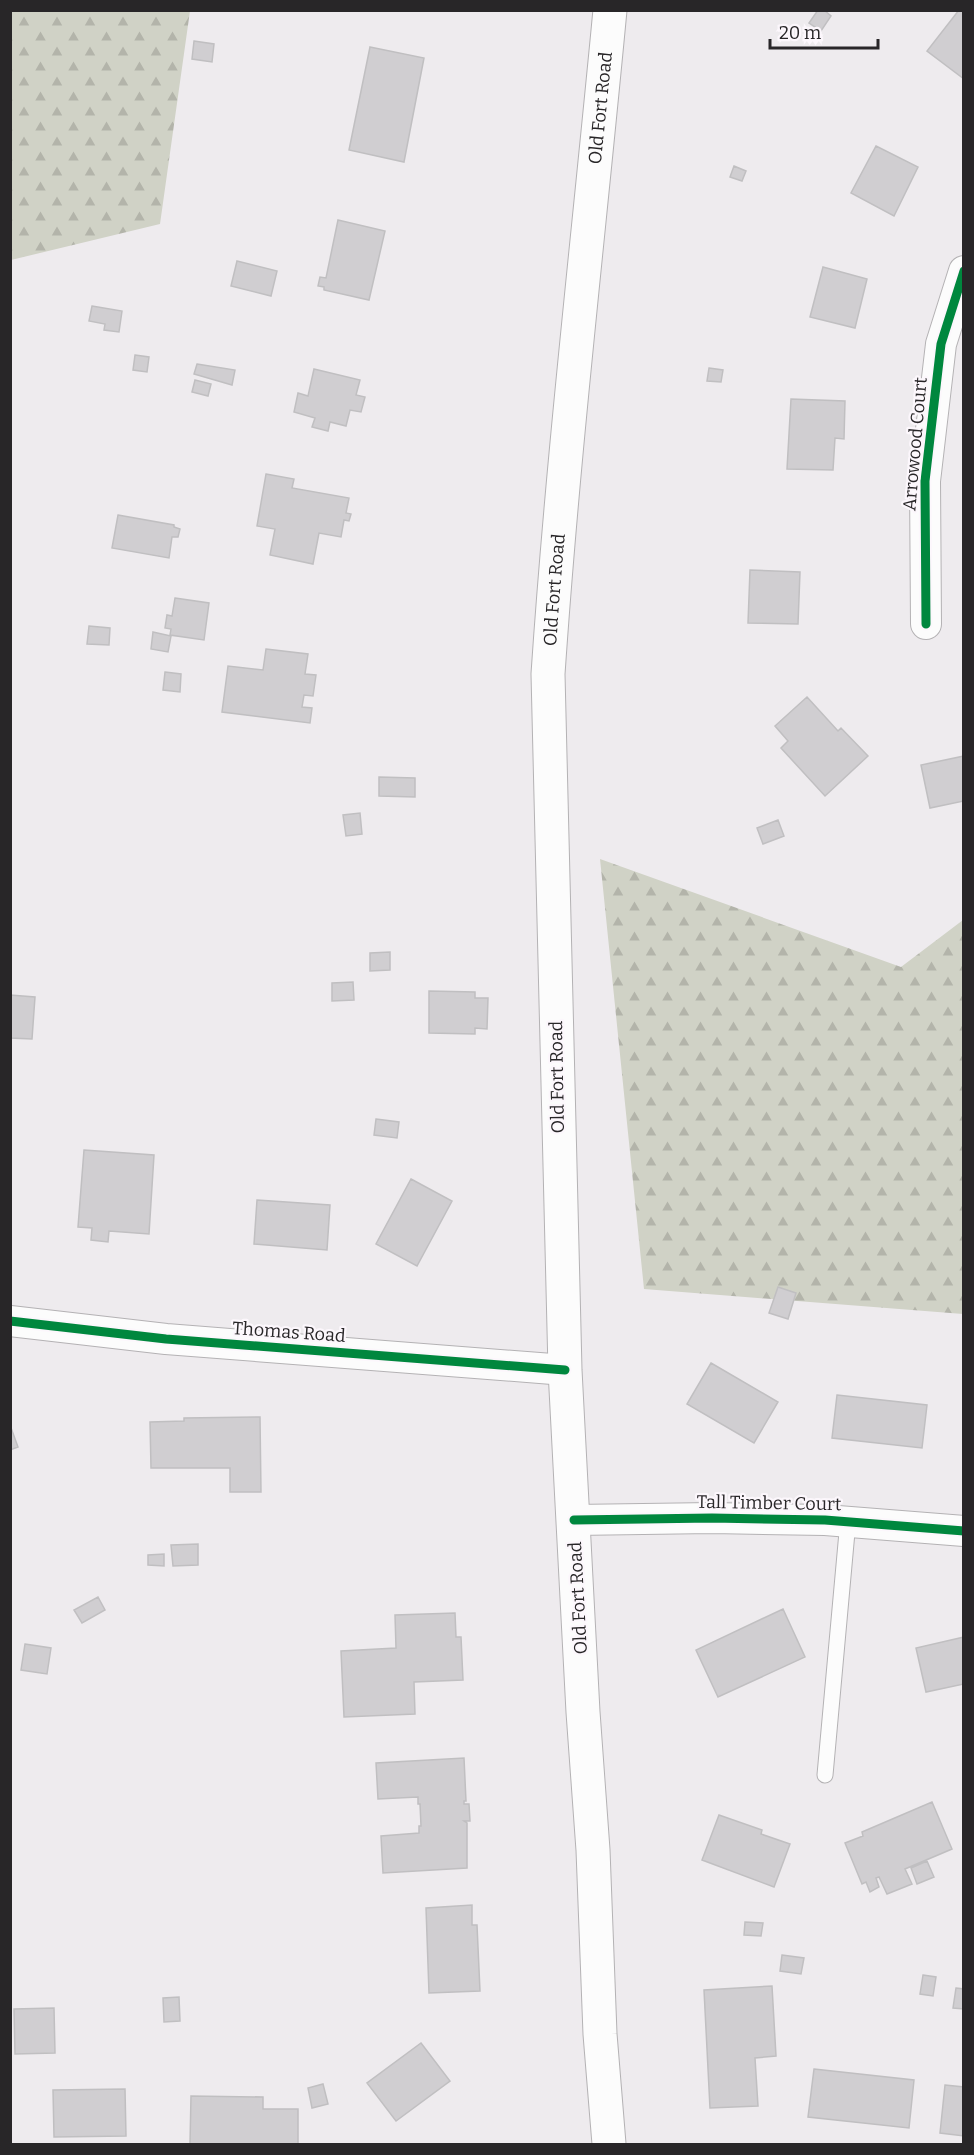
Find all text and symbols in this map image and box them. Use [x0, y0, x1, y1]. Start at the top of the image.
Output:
scale bar [770, 12, 878, 50]
text: 20 m [779, 22, 821, 44]
street label: Old Fort Road [584, 50, 617, 165]
street label: Arrowood Court [898, 376, 932, 512]
street label: Old Fort Road [539, 532, 570, 647]
street label: Old Fort Road [545, 1020, 569, 1134]
street label: Thomas Road [232, 1317, 347, 1347]
street label: Tall Timber Court [696, 1491, 842, 1515]
street label: Old Fort Road [564, 1541, 592, 1655]

